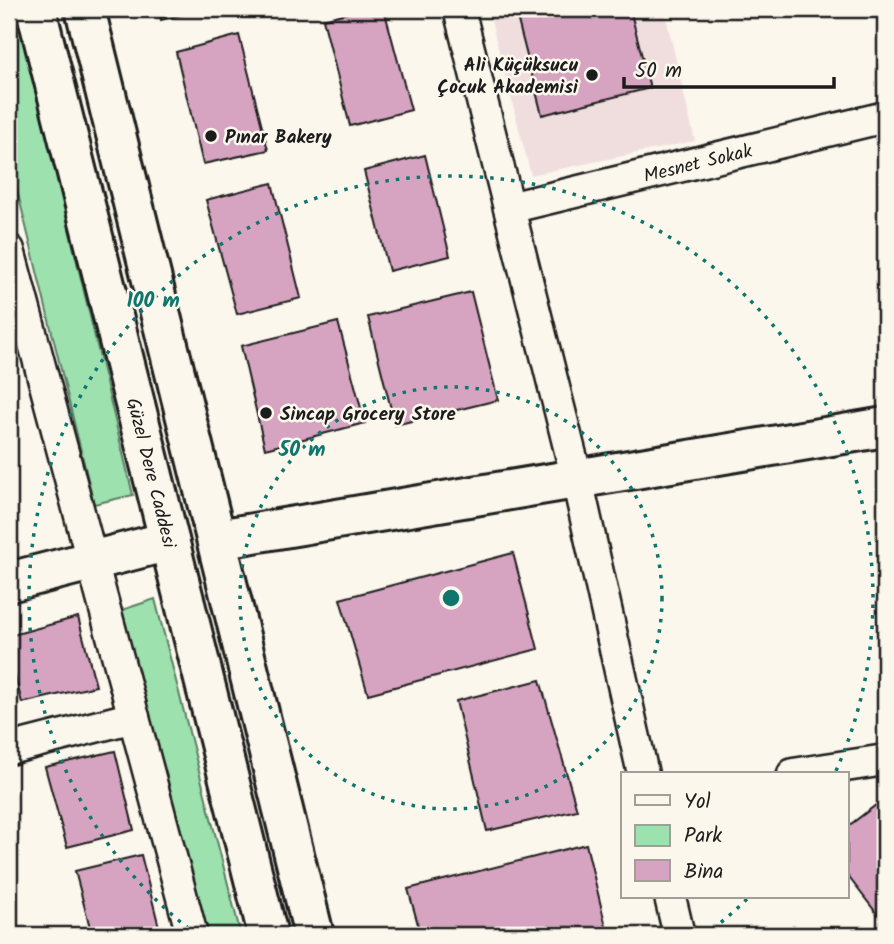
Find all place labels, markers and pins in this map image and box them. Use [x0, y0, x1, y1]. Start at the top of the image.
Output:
place label: Ali Küçüksucu Çocuk Akademisi [437, 51, 579, 103]
marker: Ali Küçüksucu Çocuk Akademisi [584, 67, 600, 83]
place label: Pınar Bakery [225, 123, 332, 153]
marker: Pınar Bakery [203, 128, 219, 144]
place label: Sincap Grocery Store [280, 400, 456, 430]
marker: Sincap Grocery Store [258, 405, 274, 421]
centre of rings [439, 586, 463, 610]

